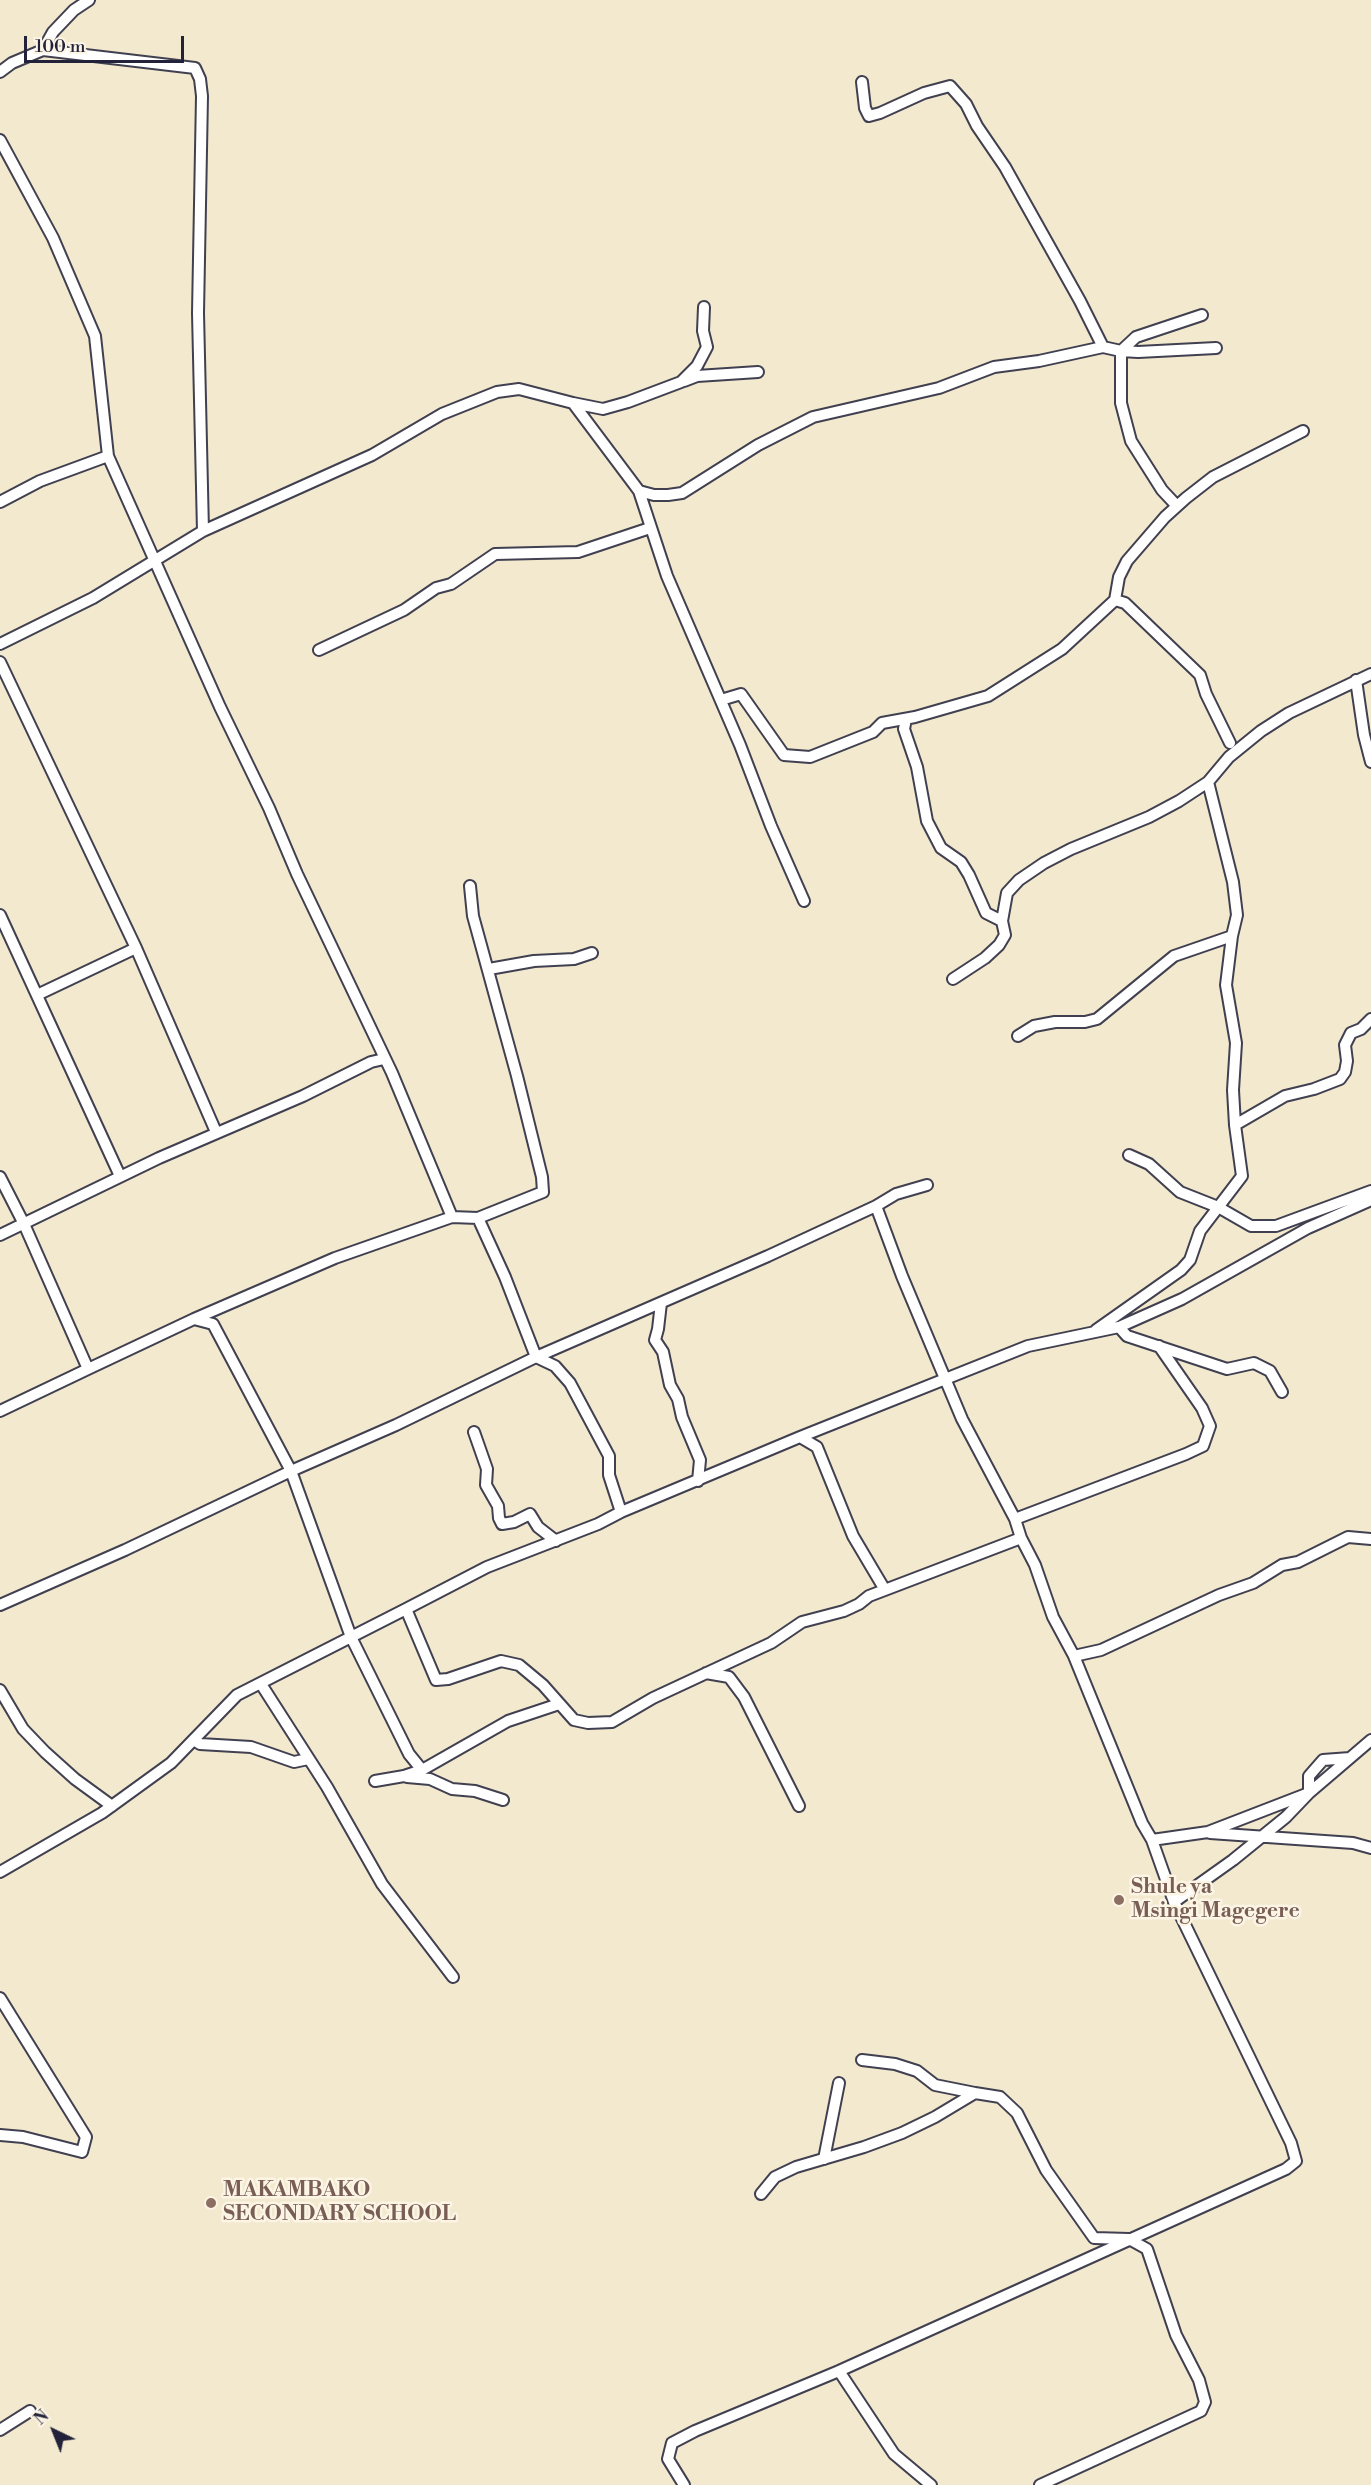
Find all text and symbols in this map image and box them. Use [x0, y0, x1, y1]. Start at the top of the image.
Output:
scale bar [27, 24, 188, 62]
text: 100 m [35, 35, 86, 58]
place label: Shule ya Msingi Magegere [1131, 1875, 1300, 1925]
marker: Shule ya Msingi Magegere [1112, 1893, 1126, 1907]
place label: MAKAMBAKO SECONDARY SCHOOL [223, 2178, 456, 2228]
marker: MAKAMBAKO SECONDARY SCHOOL [204, 2196, 218, 2210]
north arrow [24, 2401, 84, 2461]
text: N [30, 2406, 53, 2429]

